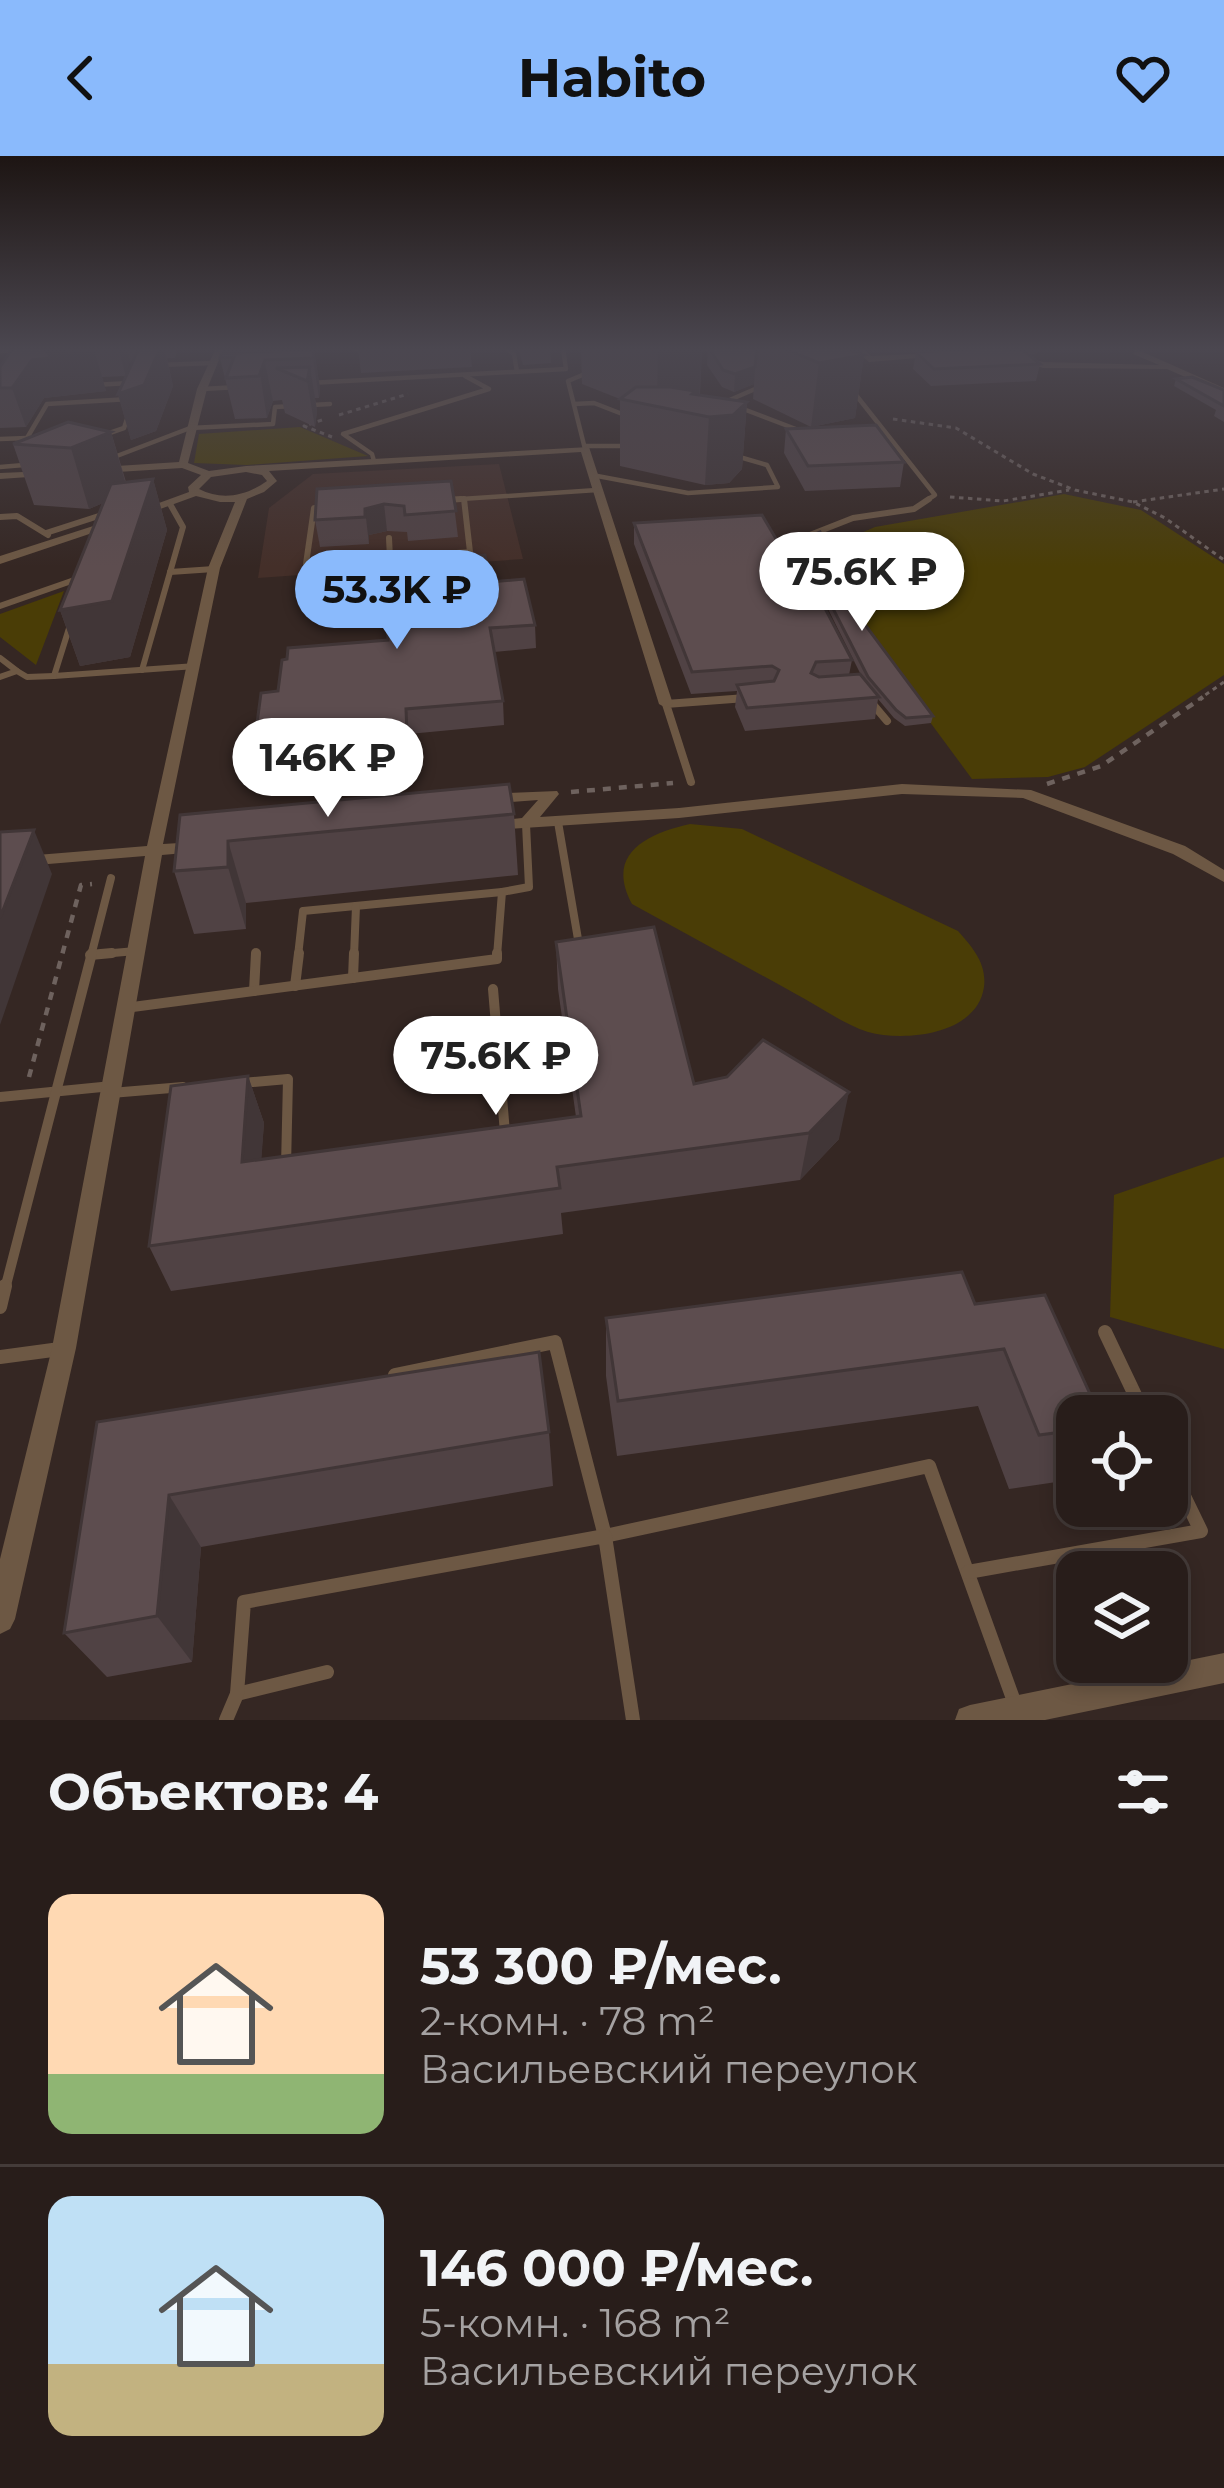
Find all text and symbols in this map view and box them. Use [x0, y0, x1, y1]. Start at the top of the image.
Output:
icon: back [48, 45, 114, 111]
text: Habito [518, 45, 706, 111]
icon: heart [1110, 45, 1176, 111]
pin: 75.6K ₽ [751, 532, 973, 634]
text: 75.6K ₽ [786, 547, 938, 595]
pin: 53.3K ₽ [286, 550, 508, 652]
text: 53.3K ₽ [322, 565, 472, 613]
pin: 146K ₽ [230, 718, 426, 820]
text: 146K ₽ [259, 733, 397, 781]
pin: 75.6K ₽ [385, 1016, 607, 1118]
text: 75.6K ₽ [420, 1031, 572, 1079]
map controls [1056, 1395, 1188, 1683]
button: locate [1056, 1395, 1188, 1527]
button: layers [1056, 1551, 1188, 1683]
icon: filters [1110, 1759, 1176, 1825]
text: Объектов: 4 [48, 1761, 379, 1823]
text: 53 300 ₽/мес. [420, 1935, 782, 1997]
icon: home [144, 1942, 288, 2086]
text: 2-комн. · 78 m² [420, 1997, 715, 2045]
text: Васильевский переулок [420, 2045, 917, 2093]
text: 146 000 ₽/мес. [420, 2237, 813, 2299]
icon: home [144, 2244, 288, 2388]
text: 5-комн. · 168 m² [420, 2299, 731, 2347]
text: Васильевский переулок [420, 2347, 917, 2395]

